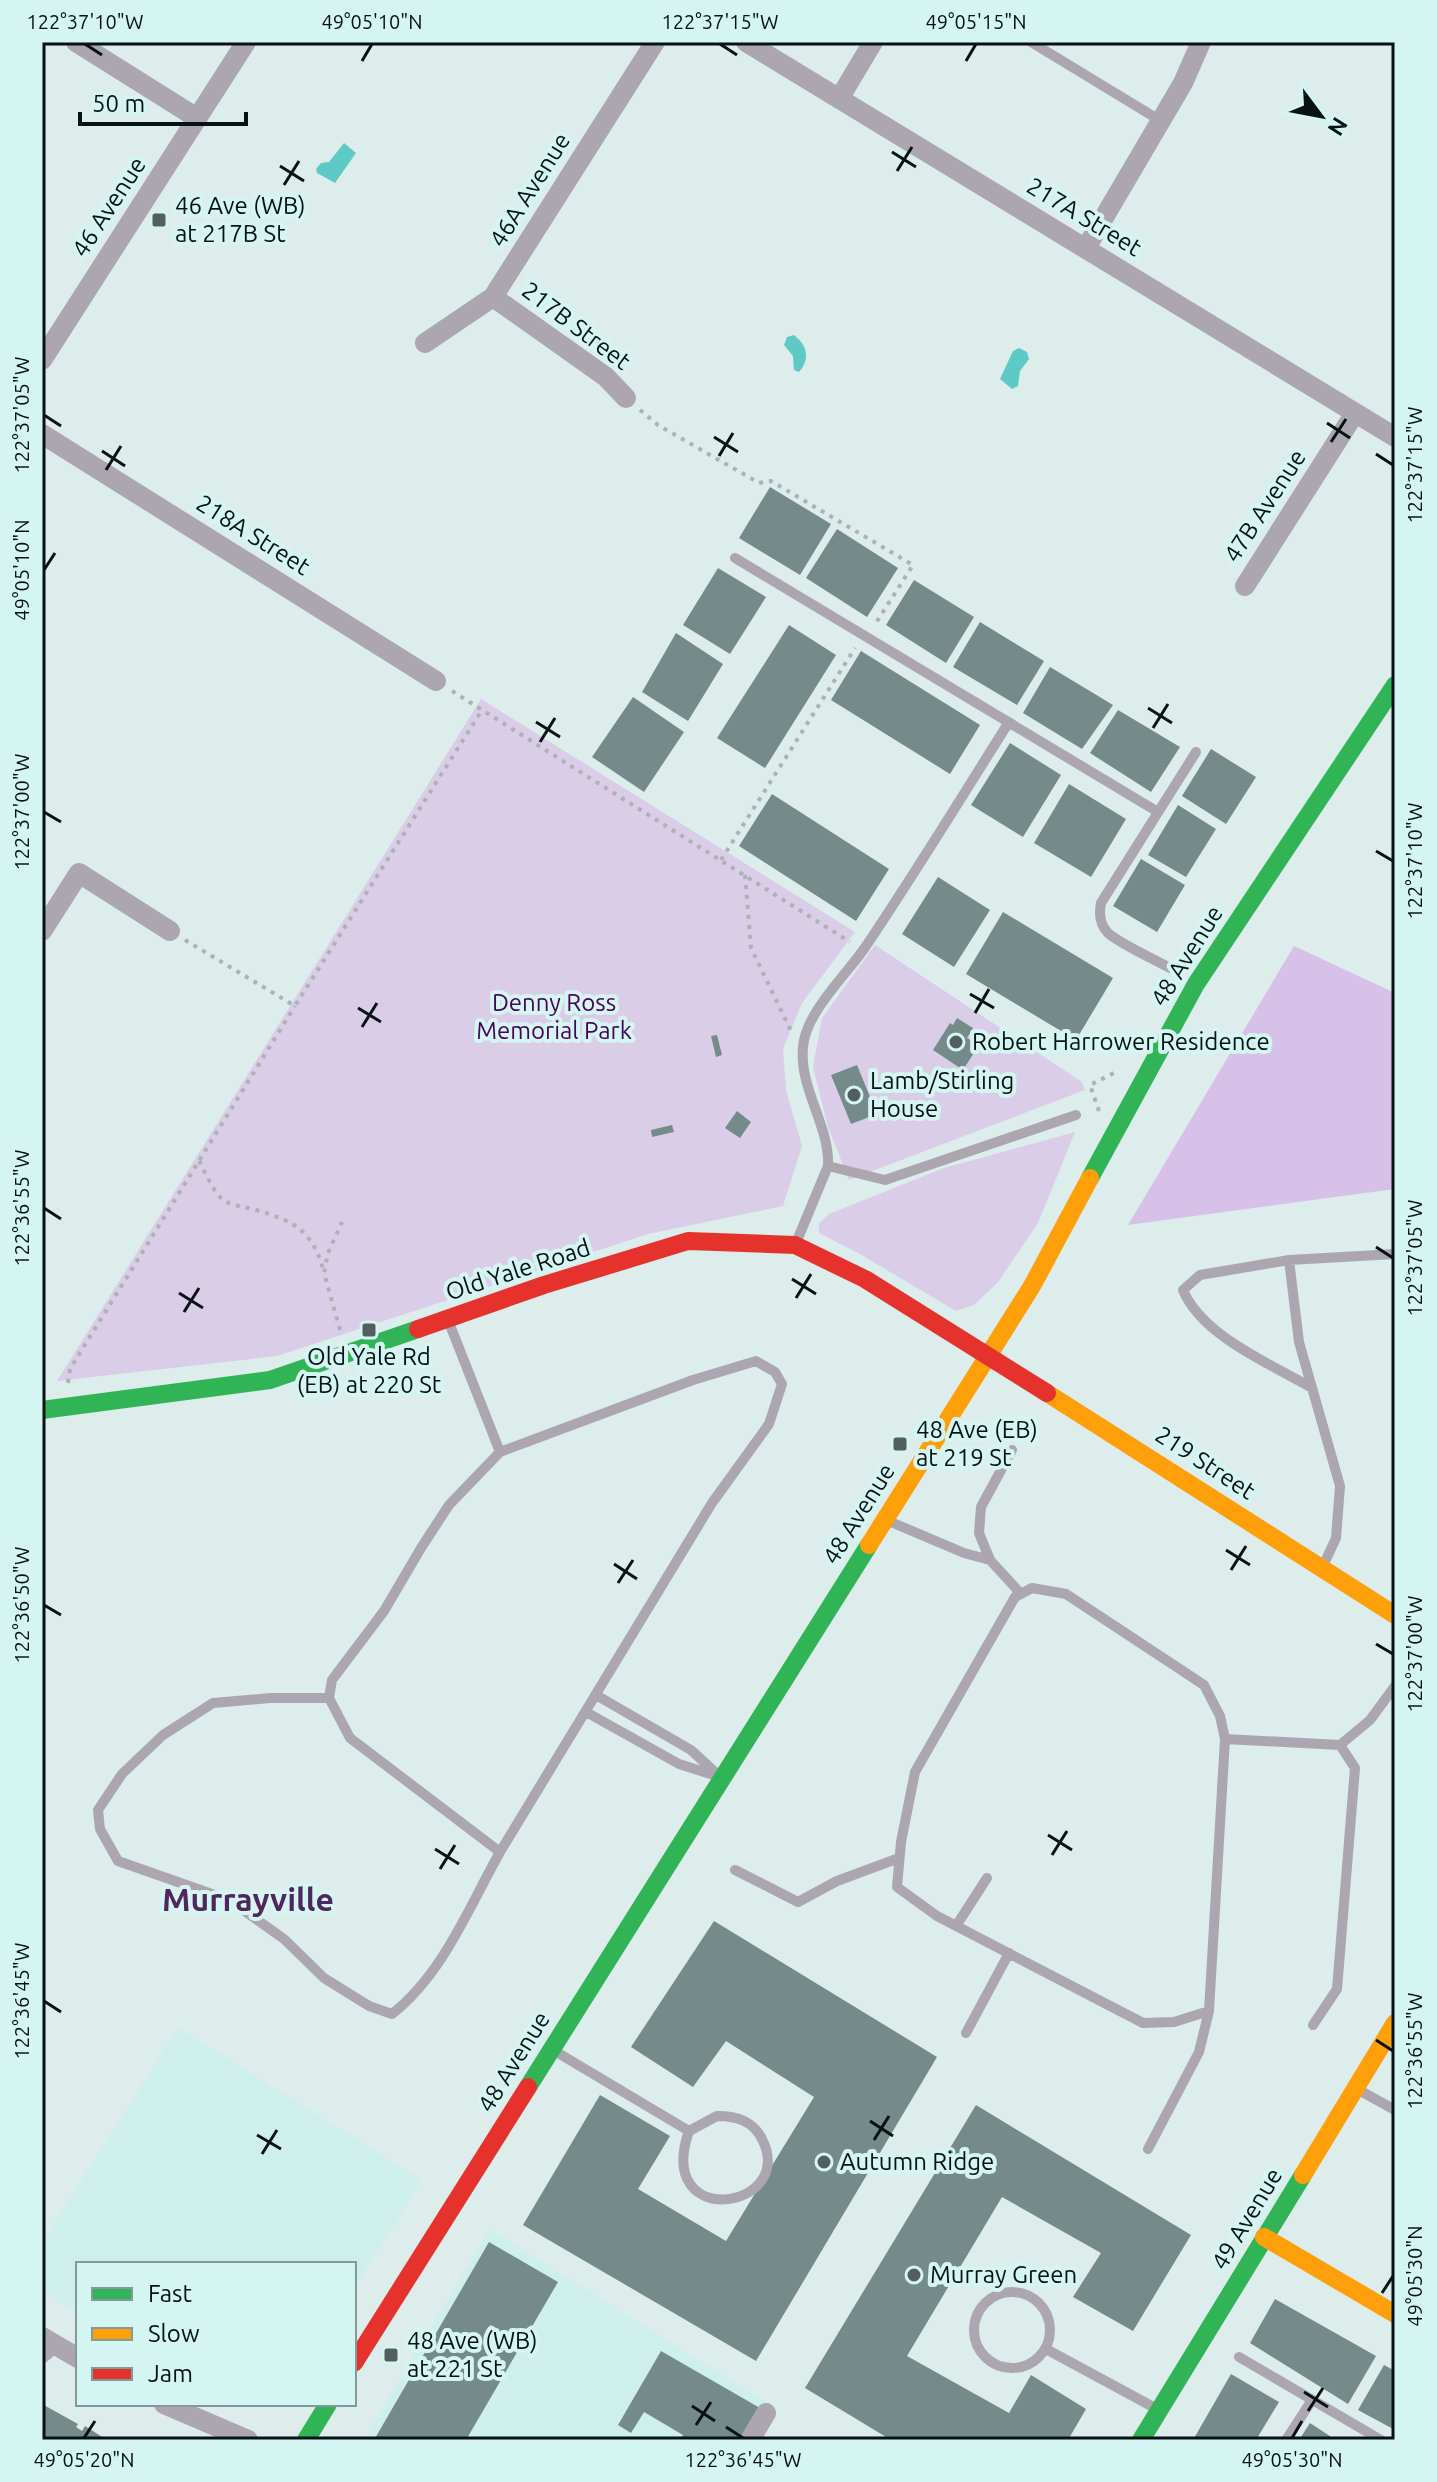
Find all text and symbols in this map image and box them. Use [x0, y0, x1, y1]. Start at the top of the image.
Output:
text: 122°37'10"W [27, 10, 143, 33]
text: 49°05'10"N [321, 10, 423, 33]
text: 122°37'15"W [662, 10, 778, 33]
text: 49°05'15"N [925, 10, 1027, 33]
scale bar [80, 76, 246, 126]
north arrow [1281, 76, 1361, 156]
text: 50 m [92, 90, 145, 117]
text: N [1323, 113, 1353, 140]
street label: 46A Avenue [484, 128, 575, 252]
street label: 46 Avenue [66, 152, 151, 262]
street label: 217A Street [1022, 172, 1147, 262]
place label: 46 Ave (WB) at 217B St [175, 192, 306, 247]
marker: 46 Ave (WB) at 217B St [150, 211, 168, 229]
street label: 217B Street [517, 276, 636, 375]
text: 122°37'05"W [10, 357, 33, 473]
text: 122°37'15"W [1403, 407, 1426, 523]
street label: 47B Avenue [1218, 444, 1311, 567]
street label: 218A Street [192, 489, 315, 580]
text: 49°05'10"N [10, 519, 33, 621]
text: 122°37'00"W [10, 754, 33, 870]
text: 122°37'10"W [1403, 803, 1426, 919]
street label: 48 Avenue [1145, 900, 1228, 1011]
park label: Denny Ross Memorial Park [476, 989, 632, 1044]
place label: Robert Harrower Residence [972, 1028, 1270, 1055]
marker: Robert Harrower Residence [947, 1033, 965, 1051]
place label: Lamb/Stirling House [870, 1067, 1014, 1122]
marker: Lamb/Stirling House [845, 1086, 863, 1104]
text: 122°36'55"W [10, 1150, 33, 1266]
text: 122°37'05"W [1403, 1200, 1426, 1316]
street label: Old Yale Road [442, 1233, 593, 1306]
marker: Old Yale Rd (EB) at 220 St [360, 1321, 378, 1339]
place label: Old Yale Rd (EB) at 220 St [297, 1343, 442, 1398]
place label: 48 Ave (EB) at 219 St [916, 1416, 1038, 1471]
street label: 219 Street [1150, 1420, 1261, 1505]
marker: 48 Ave (EB) at 219 St [891, 1435, 909, 1453]
street label: 48 Avenue [817, 1458, 900, 1569]
text: 122°36'50"W [10, 1547, 33, 1663]
text: 122°37'00"W [1403, 1596, 1426, 1712]
district label: Murrayville [162, 1881, 334, 1917]
text: 122°36'45"W [10, 1943, 33, 2059]
text: 122°36'55"W [1403, 1993, 1426, 2109]
street label: 48 Avenue [472, 2006, 555, 2117]
place label: Autumn Ridge [840, 2148, 994, 2175]
marker: Autumn Ridge [815, 2153, 833, 2171]
street label: 49 Avenue [1206, 2163, 1287, 2274]
text: 49°05'30"N [1403, 2225, 1426, 2327]
place label: Murray Green [930, 2261, 1077, 2288]
legend [76, 2262, 356, 2406]
marker: Murray Green [905, 2266, 923, 2284]
text: Fast [148, 2280, 192, 2307]
text: Slow [148, 2320, 200, 2347]
place label: 48 Ave (WB) at 221 St [407, 2327, 538, 2382]
marker: 48 Ave (WB) at 221 St [382, 2346, 400, 2364]
text: Jam [148, 2360, 193, 2387]
text: 49°05'20"N [33, 2448, 135, 2471]
text: 122°36'45"W [685, 2448, 801, 2471]
text: 49°05'30"N [1241, 2448, 1343, 2471]

